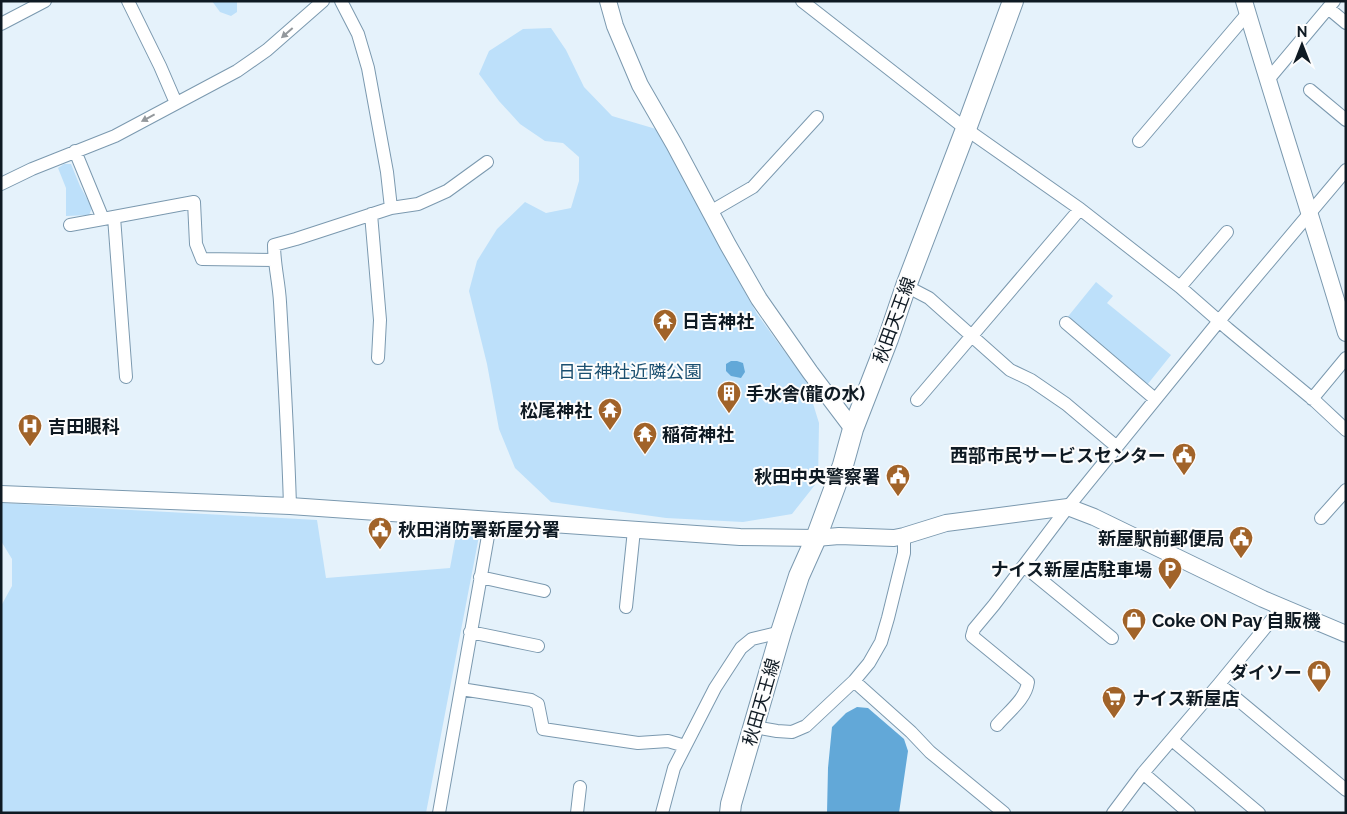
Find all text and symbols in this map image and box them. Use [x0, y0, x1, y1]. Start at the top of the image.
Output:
north arrow [1277, 20, 1327, 70]
text: N [1297, 24, 1307, 40]
one-way arrow [280, 28, 293, 39]
one-way arrow [142, 113, 155, 122]
street label: 秋田天王線 [869, 274, 919, 366]
temple icon: 日吉神社 [652, 308, 678, 342]
place label: 日吉神社 [682, 311, 754, 332]
park label: 日吉神社近隣公園 [558, 361, 702, 382]
building icon: 手水舎(龍の水) [716, 380, 742, 414]
place label: 手水舎(龍の水) [746, 383, 865, 404]
temple icon: 松尾神社 [597, 397, 623, 431]
place label: 松尾神社 [520, 400, 592, 421]
hospital icon: 吉田眼科 [17, 413, 43, 447]
place label: 吉田眼科 [48, 416, 120, 437]
temple icon: 稲荷神社 [632, 421, 658, 455]
place label: 稲荷神社 [662, 424, 734, 445]
public building icon: 西部市民サービスセンター [1171, 442, 1197, 476]
place label: 西部市民サービスセンター [950, 445, 1166, 466]
public building icon: 秋田中央警察署 [885, 463, 911, 497]
place label: 秋田中央警察署 [754, 466, 880, 487]
public building icon: 秋田消防署新屋分署 [367, 516, 393, 550]
place label: 秋田消防署新屋分署 [398, 519, 560, 540]
public building icon: 新屋駅前郵便局 [1228, 525, 1254, 559]
place label: 新屋駅前郵便局 [1098, 528, 1224, 549]
parking icon: ナイス新屋店駐車場 [1157, 556, 1183, 590]
place label: ナイス新屋店駐車場 [991, 559, 1152, 580]
shop icon: Coke ON Pay 自販機 [1121, 607, 1147, 641]
place label: Coke ON Pay 自販機 [1152, 610, 1321, 631]
street label: 秋田天王線 [739, 656, 783, 748]
shop icon: ダイソー [1306, 659, 1332, 693]
place label: ダイソー [1230, 662, 1302, 683]
supermarket icon: ナイス新屋店 [1101, 685, 1127, 719]
place label: ナイス新屋店 [1132, 688, 1239, 709]

